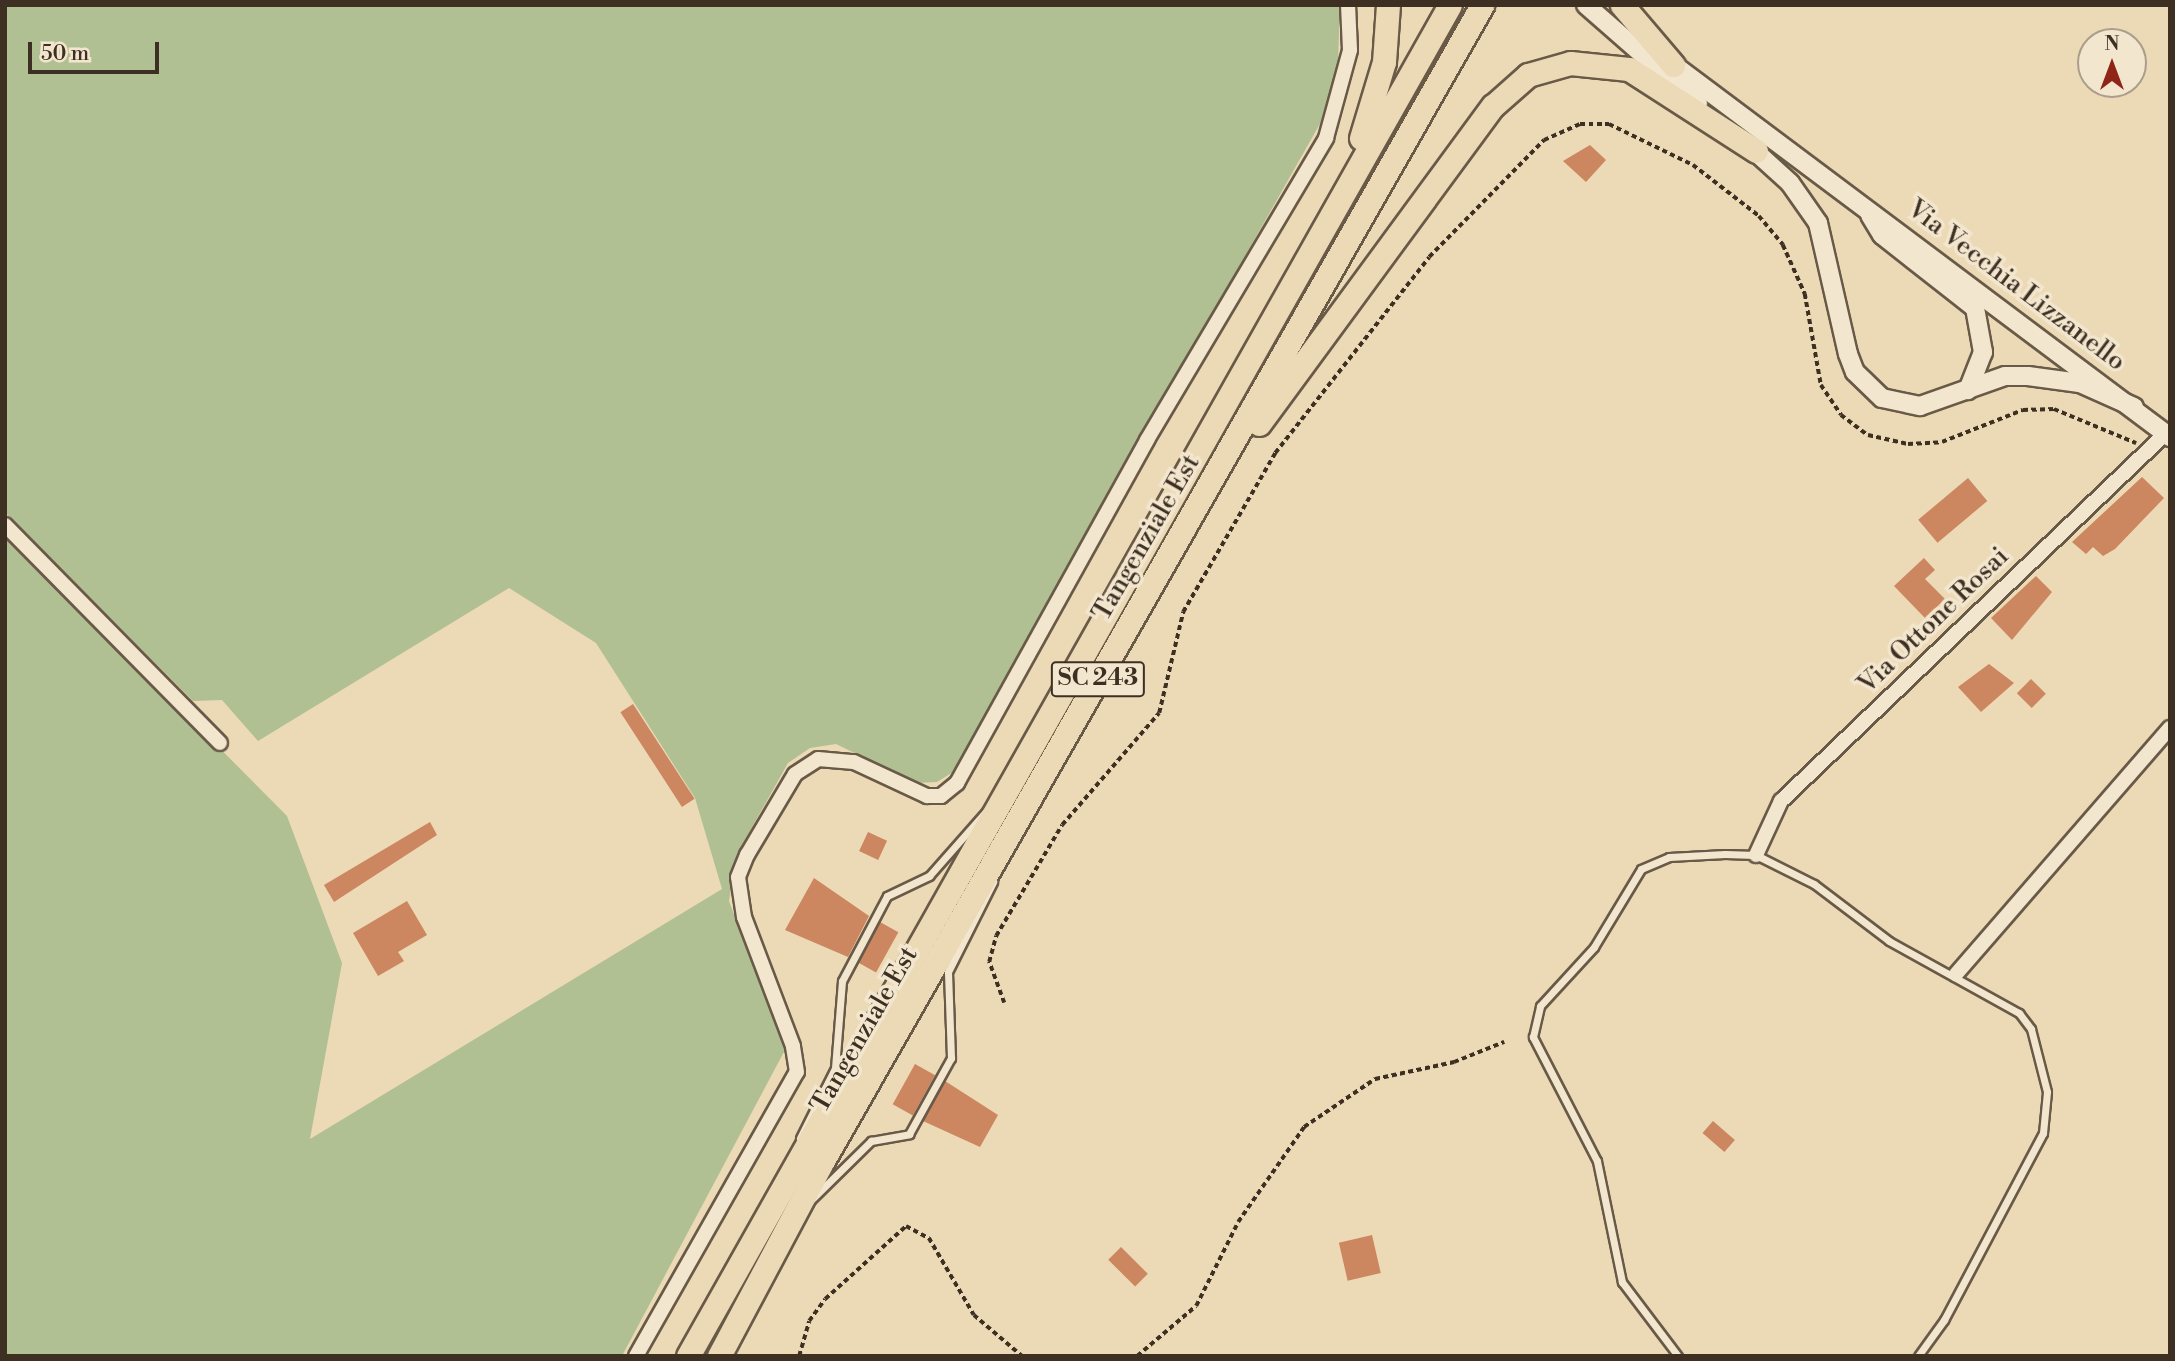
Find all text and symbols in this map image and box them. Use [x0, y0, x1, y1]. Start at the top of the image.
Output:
scale bar [32, 28, 163, 72]
north arrow [2077, 28, 2147, 98]
text: N [2104, 32, 2120, 56]
text: 50 m [41, 41, 89, 67]
street label: Via Vecchia Lizzanello [1901, 194, 2131, 378]
street label: Tangenziale Est [1087, 450, 1207, 626]
street label: Via Ottone Rosai [1852, 541, 2016, 701]
road number: SC 243 [1051, 658, 1145, 700]
street label: Tangenziale Est [805, 942, 925, 1118]

